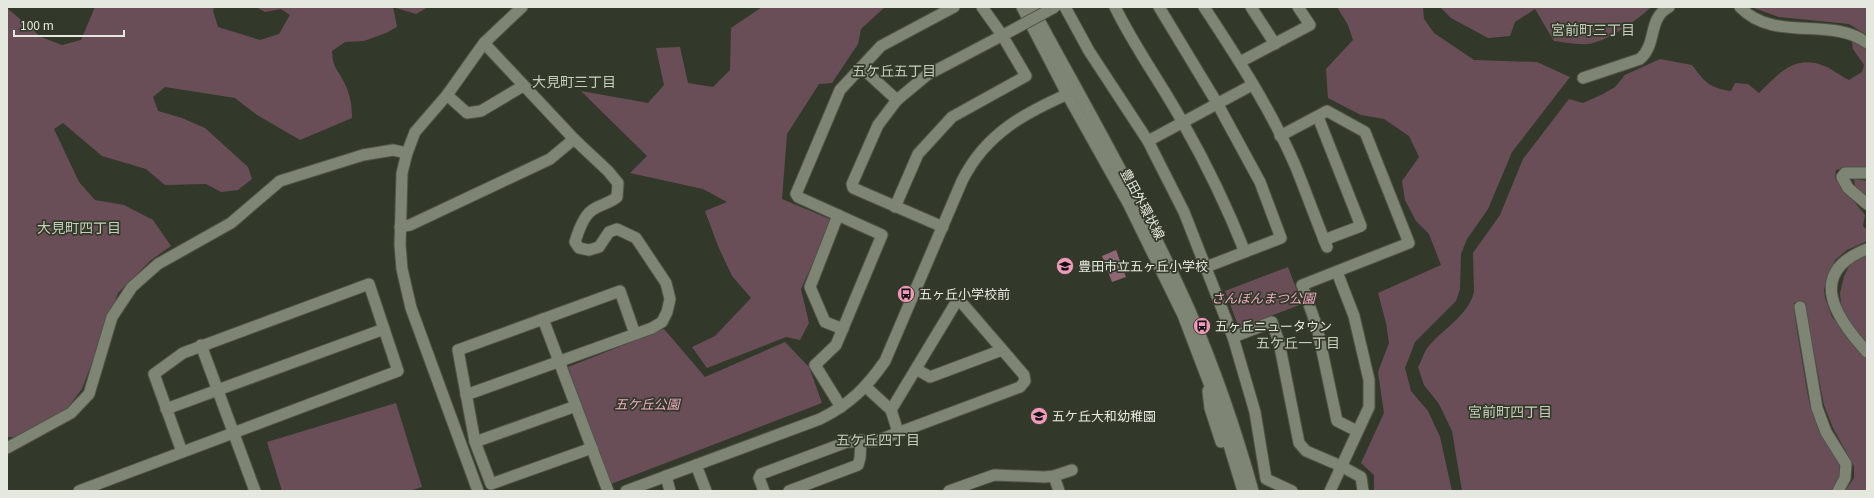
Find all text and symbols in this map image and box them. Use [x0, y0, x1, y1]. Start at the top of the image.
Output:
scale bar [14, 12, 124, 38]
text: 100 m [20, 16, 54, 33]
district label: 宮前町三丁目 [1551, 19, 1635, 39]
district label: 五ケ丘五丁目 [852, 60, 936, 80]
district label: 大見町三丁目 [532, 71, 616, 91]
street label: 豊田外環状線 [1117, 165, 1170, 243]
district label: 大見町四丁目 [37, 217, 121, 237]
school or university icon: 豊田市立五ヶ丘小学校 [1055, 256, 1075, 276]
place label: 豊田市立五ヶ丘小学校 [1078, 256, 1208, 275]
bus stop icon: 五ヶ丘小学校前 [896, 284, 916, 304]
place label: 五ヶ丘小学校前 [919, 284, 1010, 303]
park label: さんぼんまつ公園 [1211, 288, 1317, 307]
bus stop icon: 五ヶ丘ニュータウン [1192, 316, 1212, 336]
place label: 五ヶ丘ニュータウン [1215, 316, 1332, 335]
district label: 五ケ丘一丁目 [1256, 332, 1340, 352]
park label: 五ケ丘公園 [614, 394, 681, 413]
district label: 宮前町四丁目 [1468, 401, 1552, 421]
school or university icon: 五ケ丘大和幼稚園 [1029, 406, 1049, 426]
place label: 五ケ丘大和幼稚園 [1052, 406, 1156, 425]
district label: 五ケ丘四丁目 [836, 429, 920, 449]

